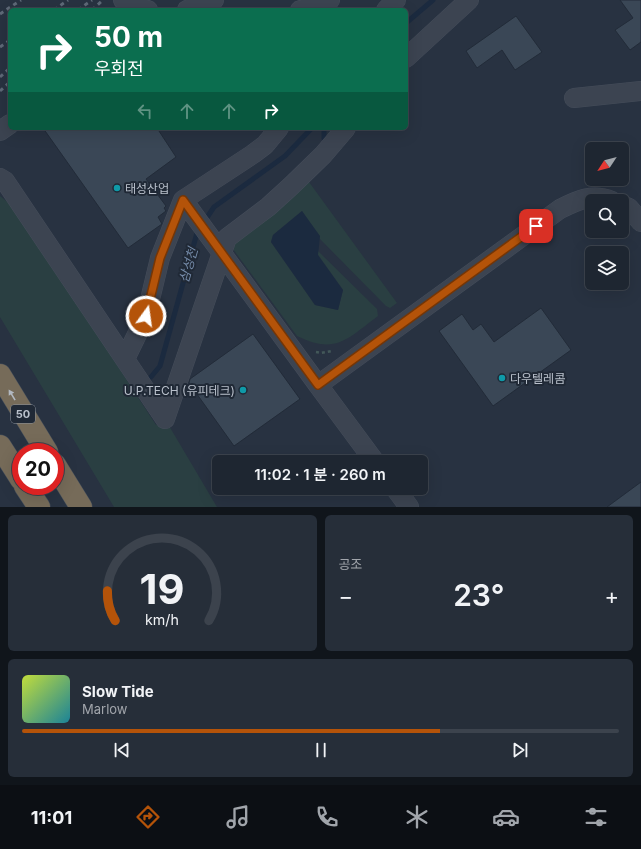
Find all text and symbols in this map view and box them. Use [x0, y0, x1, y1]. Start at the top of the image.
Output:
text: 50 m [94, 20, 163, 54]
icon: right [28, 24, 80, 76]
text: 우회전 [94, 58, 144, 79]
icon: left [134, 100, 156, 122]
icon: ahead [176, 100, 198, 122]
icon: ahead [218, 100, 240, 122]
icon: right [260, 100, 282, 122]
north arrow [585, 142, 629, 186]
map controls [585, 142, 629, 290]
place label: 태성산업 [125, 181, 169, 196]
marker: 태성산업 [112, 183, 122, 193]
button: search [585, 194, 629, 238]
pin [519, 209, 553, 243]
icon: arrive [525, 215, 547, 237]
water label: 삼성천 [175, 245, 201, 284]
button: layers [585, 246, 629, 290]
position arrow [125, 295, 167, 337]
place label: 다우텔레콤 [510, 371, 565, 386]
marker: 다우텔레콤 [497, 373, 507, 383]
place label: U.P.TECH (유피테크) [124, 383, 235, 398]
marker: U.P.TECH (유피테크) [238, 385, 248, 395]
one-way arrow [8, 389, 15, 401]
road number: 50 [11, 405, 35, 423]
speed limit sign: 20 [12, 443, 64, 495]
text: 11:02 · 1 분 · 260 m [254, 465, 386, 484]
text: 공조 [339, 556, 362, 572]
text: 19 [140, 564, 185, 614]
text: 23° [453, 577, 504, 613]
text: − [339, 583, 353, 609]
text: + [604, 583, 619, 609]
text: km/h [145, 611, 179, 628]
text: Slow Tide [82, 682, 154, 701]
text: Marlow [82, 701, 128, 717]
icon: previous [111, 739, 133, 761]
icon: pause [310, 739, 332, 761]
icon: next [509, 739, 531, 761]
icon: directions [134, 803, 162, 831]
icon: music [224, 803, 252, 831]
icon: phone [313, 803, 341, 831]
icon: climate [403, 803, 431, 831]
icon: car [492, 803, 520, 831]
icon: filters [582, 803, 610, 831]
text: 11:01 [31, 807, 72, 828]

